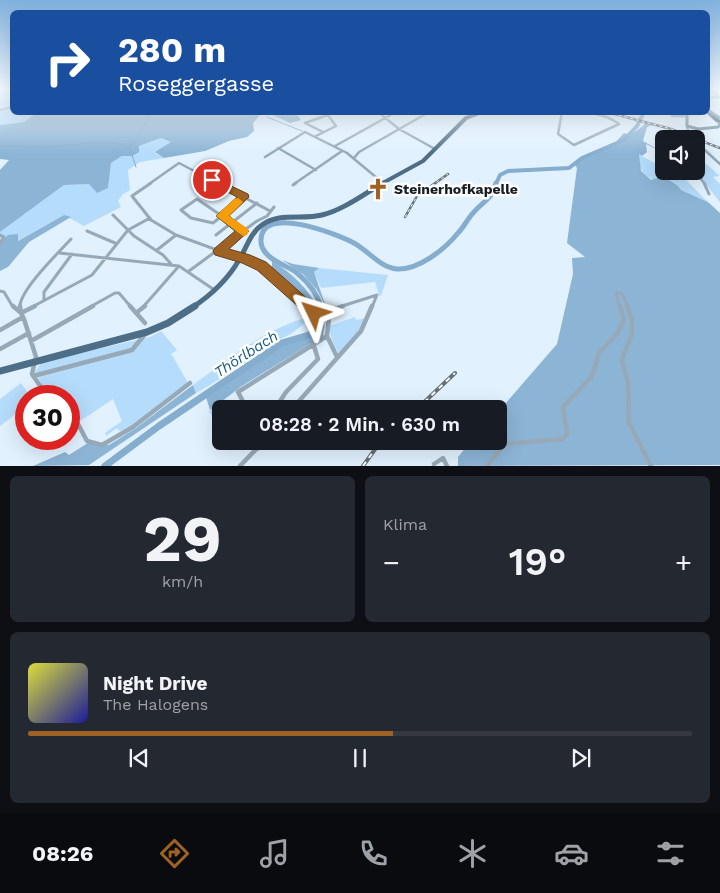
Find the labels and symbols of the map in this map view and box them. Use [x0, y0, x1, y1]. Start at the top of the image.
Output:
pin [191, 159, 233, 201]
church icon: Steinerhofkapelle [365, 176, 391, 202]
place label: Steinerhofkapelle [394, 181, 518, 197]
position arrow [287, 286, 339, 338]
water label: Thörlbach [211, 327, 281, 381]
speed limit sign: 30 [15, 385, 80, 450]

